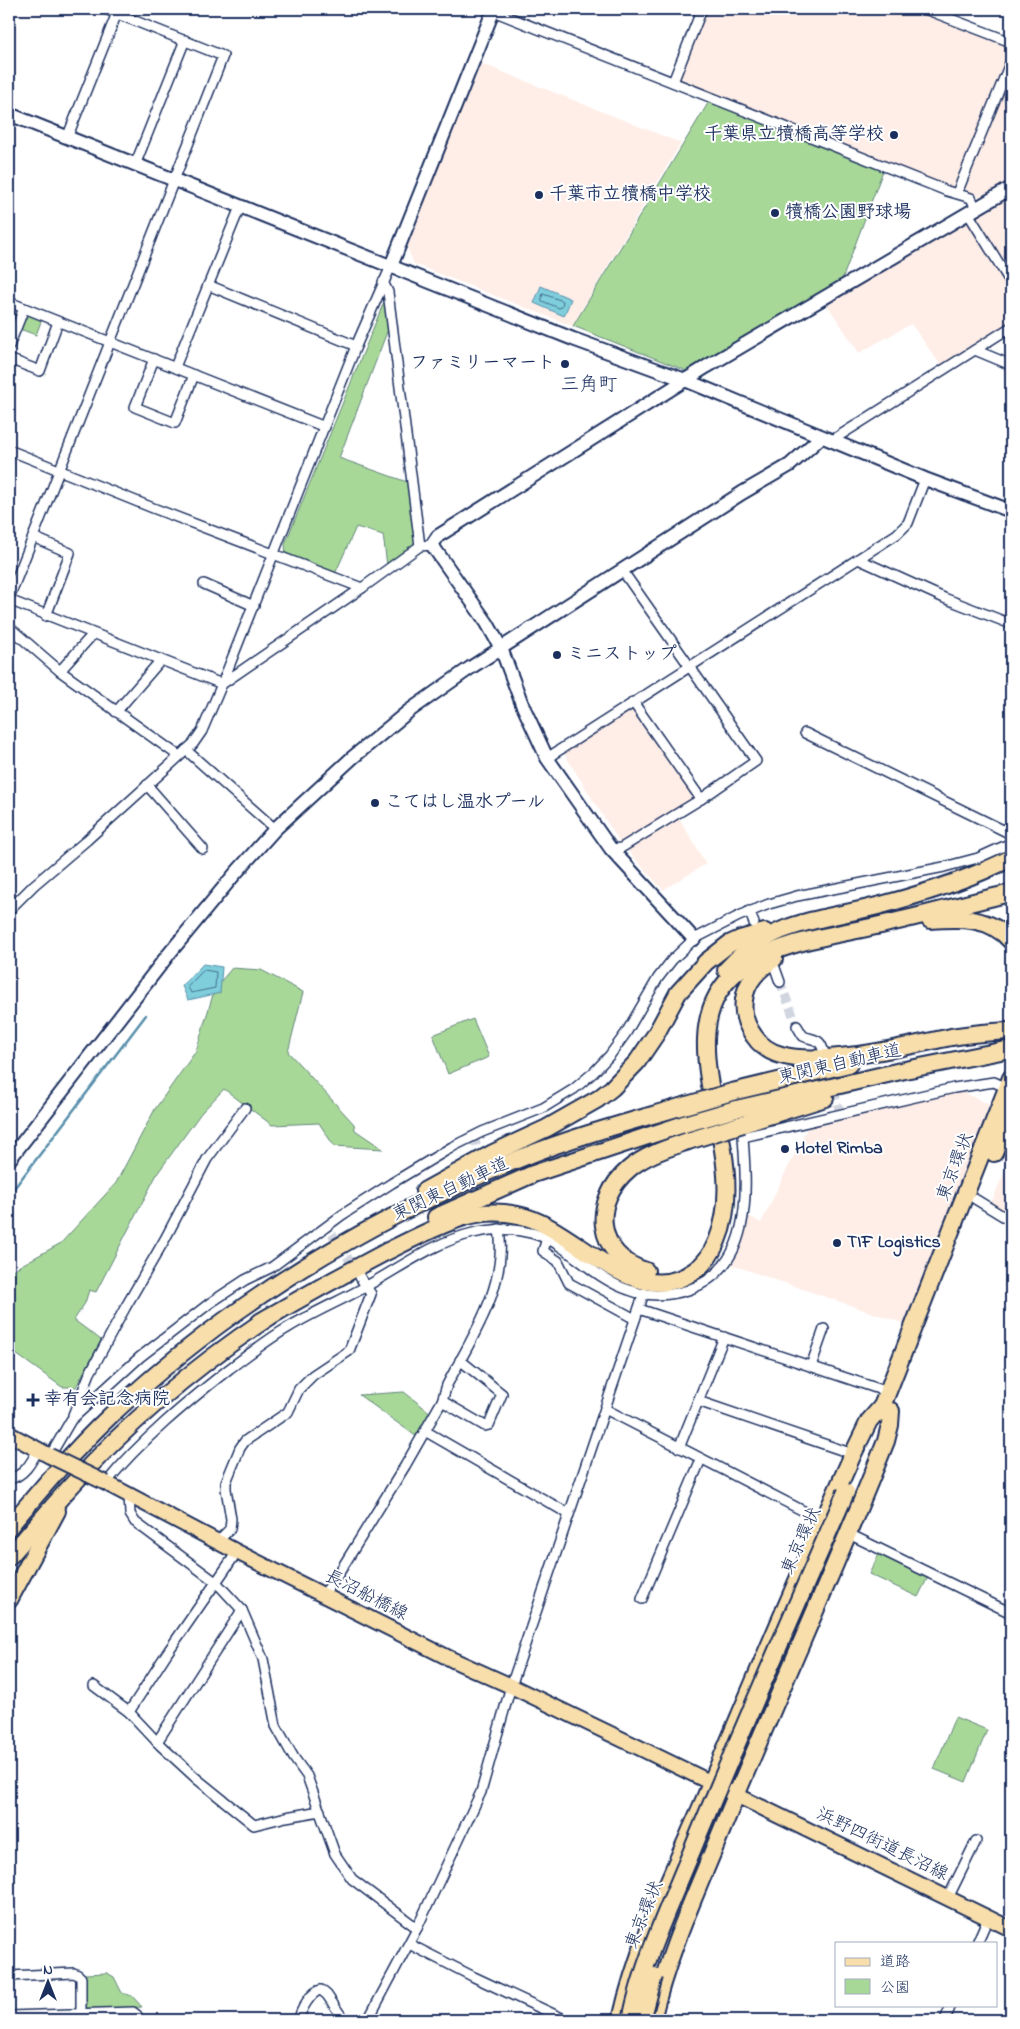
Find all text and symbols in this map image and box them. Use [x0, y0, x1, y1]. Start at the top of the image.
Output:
place label: 千葉県立犢橋高等学校 [704, 122, 884, 148]
marker: 千葉県立犢橋高等学校 [888, 129, 900, 141]
place label: 千葉市立犢橋中学校 [549, 182, 711, 208]
marker: 千葉市立犢橋中学校 [533, 189, 545, 201]
place label: 犢橋公園野球場 [785, 200, 911, 226]
marker: 犢橋公園野球場 [769, 207, 781, 219]
place label: ファミリーマート [410, 351, 555, 377]
marker: ファミリーマート [559, 358, 571, 370]
district label: 三角町 [560, 372, 618, 399]
place label: ミニストップ [567, 642, 677, 668]
marker: ミニストップ [551, 649, 563, 661]
place label: こてはし温水プール [385, 790, 545, 816]
marker: こてはし温水プール [369, 797, 381, 809]
street label: 東関東自動車道 [776, 1038, 904, 1092]
street label: 東京環状 [931, 1129, 981, 1205]
place label: Hotel Rimba [795, 1136, 883, 1162]
marker: Hotel Rimba [779, 1143, 791, 1155]
street label: 東関東自動車道 [388, 1152, 514, 1228]
place label: TIF Logistics [847, 1230, 941, 1257]
marker: TIF Logistics [831, 1237, 843, 1249]
place label: 幸有会記念病院 [44, 1387, 170, 1413]
marker: 幸有会記念病院 [26, 1393, 40, 1407]
street label: 東京環状 [775, 1503, 829, 1579]
street label: 長沼船橋線 [320, 1564, 412, 1628]
street label: 浜野四街道長沼線 [812, 1802, 952, 1888]
street label: 東京環状 [619, 1877, 671, 1953]
legend [835, 1942, 998, 2006]
text: 道路 [880, 1951, 910, 1973]
north arrow [22, 1956, 72, 2006]
text: N [43, 1960, 53, 1981]
text: 公園 [880, 1977, 910, 1999]

